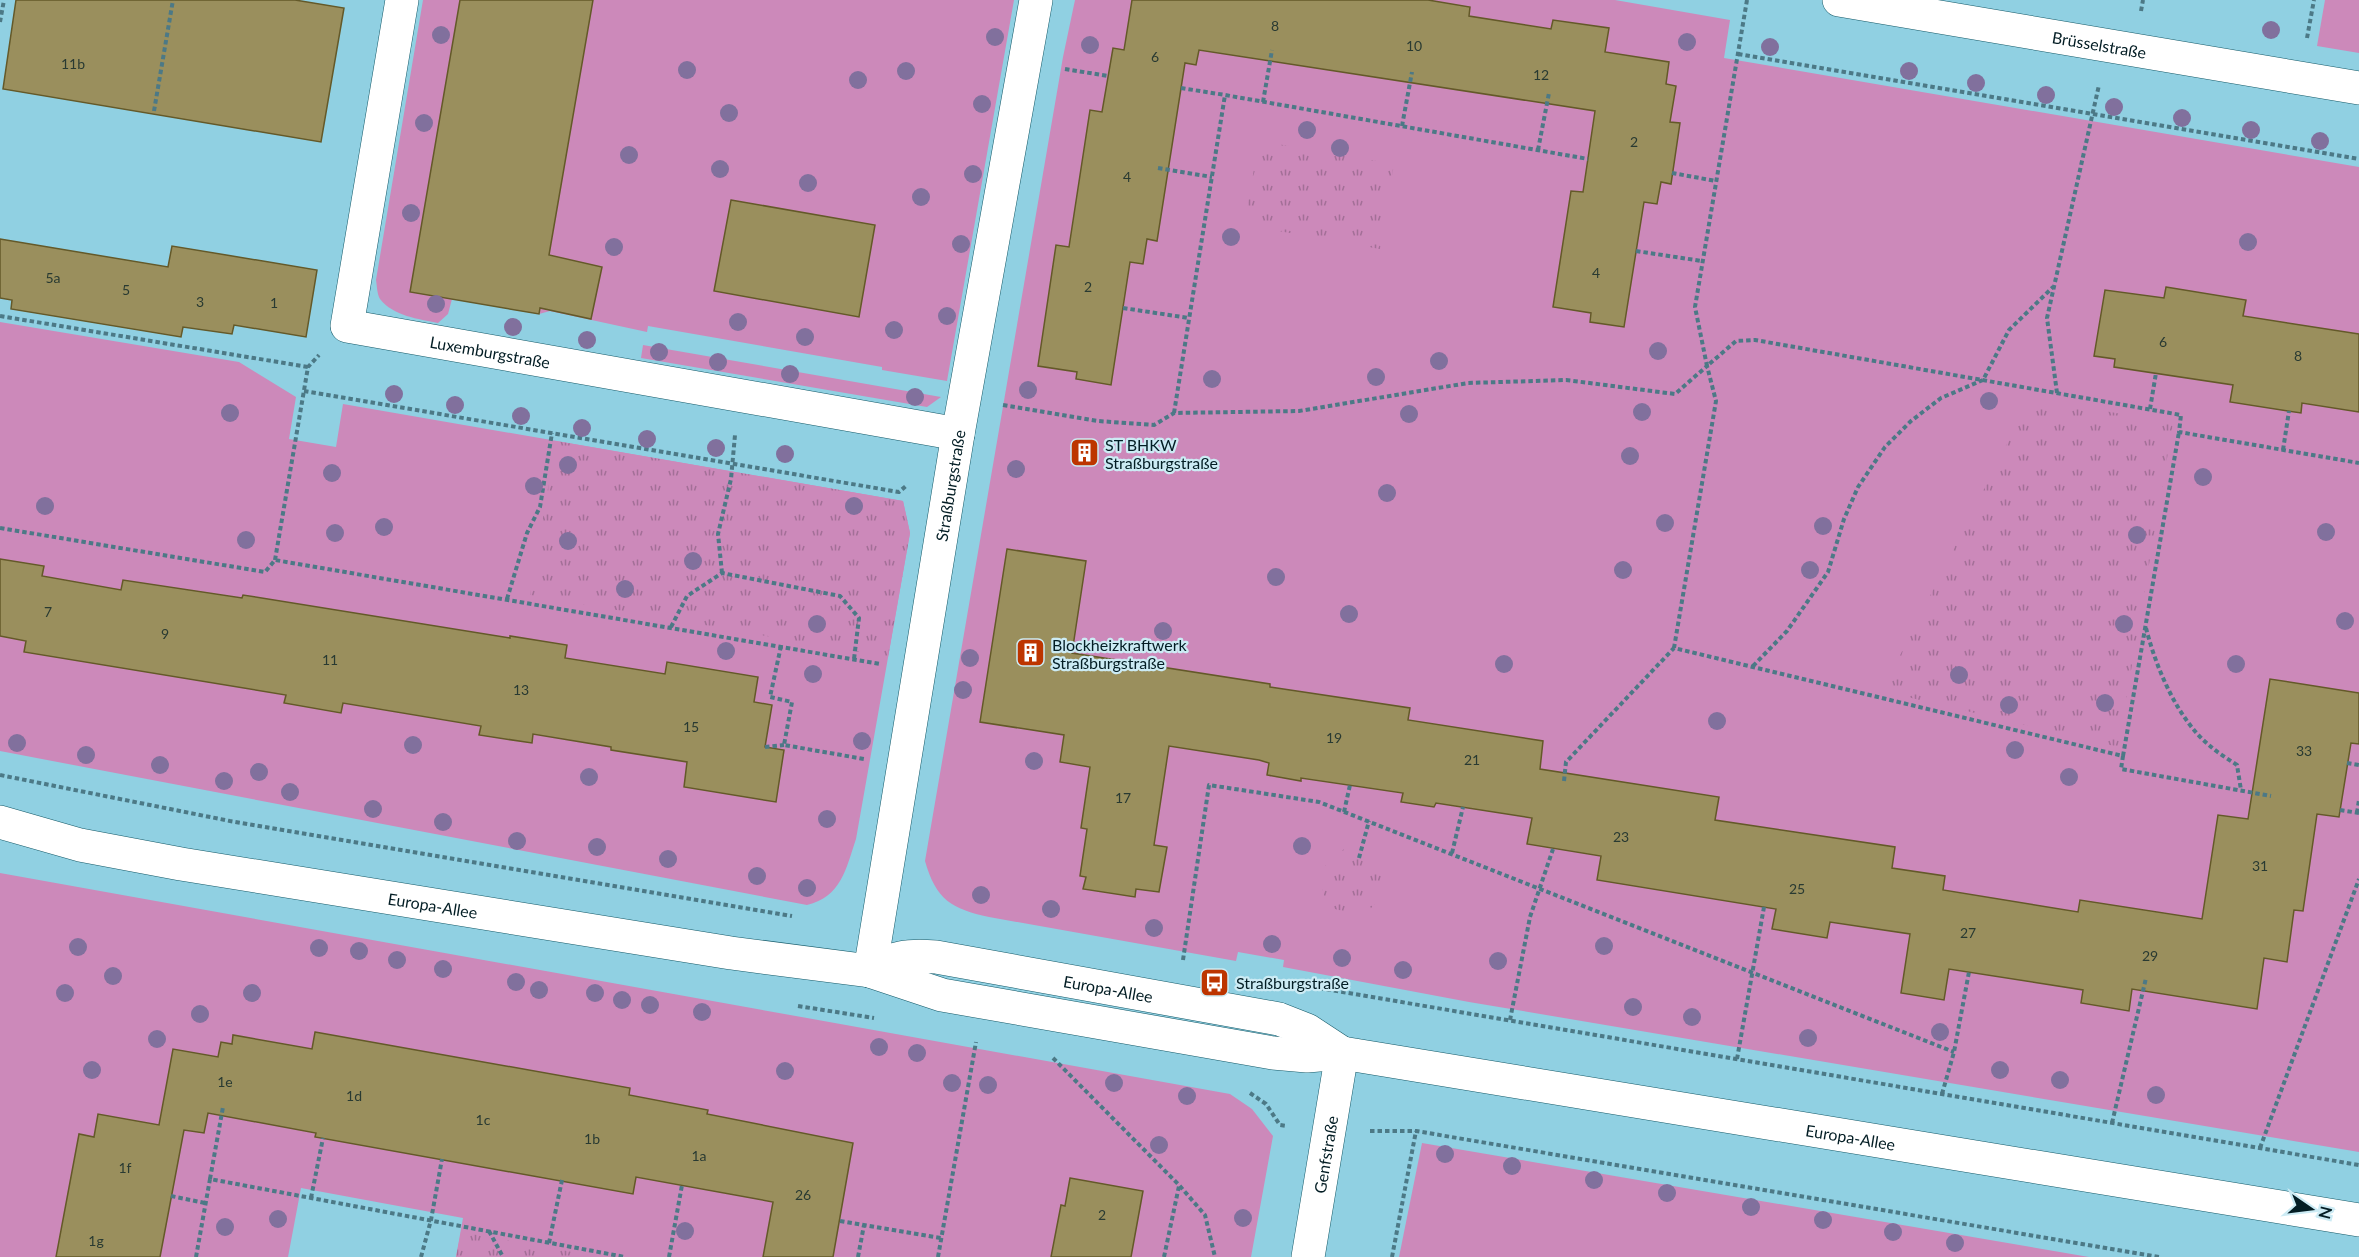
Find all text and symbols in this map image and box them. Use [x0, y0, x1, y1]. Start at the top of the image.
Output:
house number: 8 [1271, 17, 1279, 34]
street label: Brüsselstraße [2051, 27, 2148, 61]
house number: 10 [1406, 37, 1422, 54]
house number: 6 [1151, 48, 1159, 65]
house number: 11b [61, 55, 85, 72]
house number: 12 [1533, 66, 1549, 83]
house number: 2 [1630, 133, 1638, 150]
house number: 4 [1123, 168, 1131, 185]
house number: 4 [1592, 264, 1600, 281]
house number: 5a [45, 269, 61, 286]
house number: 2 [1084, 278, 1092, 295]
house number: 5 [122, 281, 130, 298]
house number: 3 [196, 293, 204, 310]
house number: 1 [270, 294, 278, 311]
street label: Luxemburgstraße [429, 331, 552, 371]
house number: 6 [2159, 333, 2167, 350]
house number: 8 [2294, 347, 2302, 364]
street label: Straßburgstraße [931, 428, 968, 543]
place label: ST BHKW Straßburgstraße [1105, 435, 1218, 472]
building icon: ST BHKW Straßburgstraße [1068, 437, 1100, 469]
house number: 7 [44, 603, 52, 620]
house number: 9 [161, 625, 169, 642]
place label: Blockheizkraftwerk Straßburgstraße [1052, 635, 1188, 672]
building icon: Blockheizkraftwerk Straßburgstraße [1015, 637, 1047, 669]
house number: 11 [322, 651, 338, 668]
house number: 13 [513, 681, 529, 698]
house number: 15 [683, 718, 699, 735]
house number: 19 [1326, 729, 1342, 746]
house number: 33 [2296, 742, 2312, 759]
house number: 21 [1464, 751, 1480, 768]
house number: 17 [1115, 789, 1131, 806]
house number: 23 [1613, 828, 1629, 845]
house number: 31 [2252, 857, 2268, 874]
house number: 25 [1789, 880, 1805, 897]
street label: Europa-Allee [386, 888, 479, 921]
house number: 27 [1960, 924, 1976, 941]
house number: 29 [2142, 947, 2158, 964]
bus stop icon: Straßburgstraße [1199, 966, 1231, 998]
street label: Europa-Allee [1062, 971, 1154, 1006]
place label: Straßburgstraße [1236, 973, 1349, 992]
house number: 1e [217, 1073, 233, 1090]
house number: 1d [346, 1087, 362, 1104]
house number: 1c [476, 1111, 491, 1128]
street label: Genfstraße [1309, 1114, 1341, 1195]
street label: Europa-Allee [1804, 1120, 1897, 1153]
house number: 1b [584, 1130, 600, 1147]
house number: 1a [691, 1147, 707, 1164]
house number: 1f [118, 1159, 132, 1176]
north arrow [2281, 1179, 2341, 1239]
house number: 26 [795, 1186, 811, 1203]
text: N [2315, 1204, 2337, 1221]
house number: 2 [1098, 1206, 1106, 1223]
house number: 1g [88, 1232, 104, 1249]

